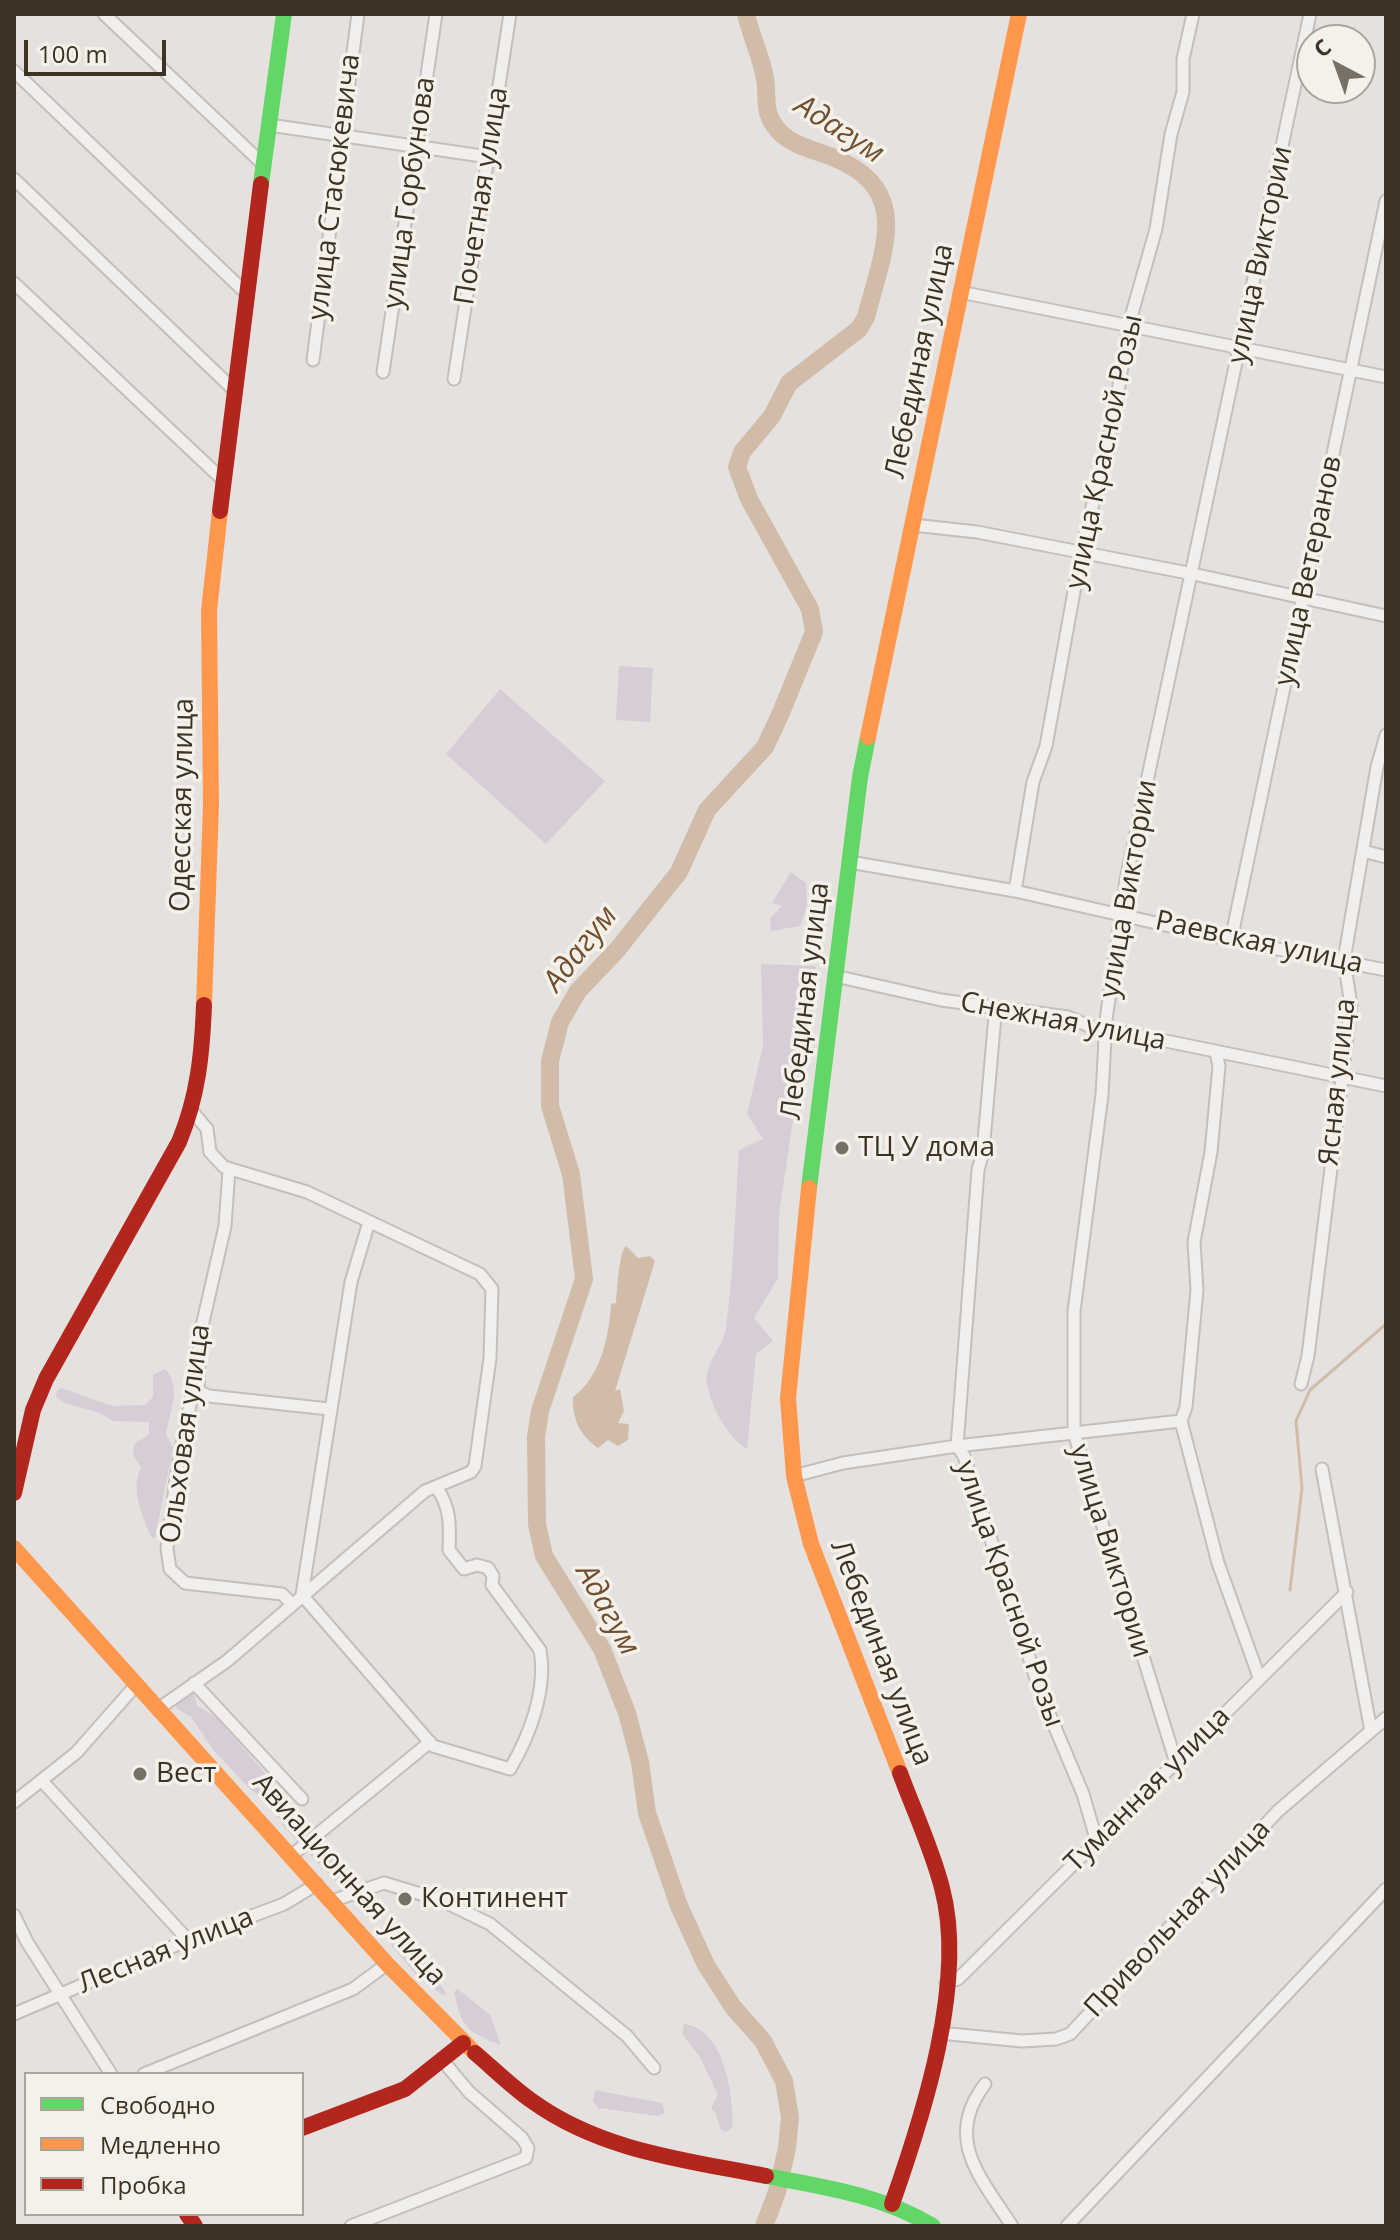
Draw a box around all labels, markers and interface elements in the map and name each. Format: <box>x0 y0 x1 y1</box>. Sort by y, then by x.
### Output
scale bar <box>28 24 170 74</box>
north arrow <box>1296 24 1376 104</box>
text: С <box>1306 31 1337 63</box>
text: 100 m <box>38 37 108 70</box>
street label: улица Стасюкевича <box>302 52 368 322</box>
street label: улица Горбунова <box>377 75 443 311</box>
street label: Почетная улица <box>448 85 516 307</box>
water label: Адагум <box>788 88 890 172</box>
street label: улица Виктории <box>1222 143 1300 367</box>
street label: Лебединая улица <box>879 241 961 481</box>
street label: улица Красной Розы <box>1059 312 1151 592</box>
street label: улица Ветеранов <box>1268 453 1350 689</box>
street label: Одесская улица <box>164 698 202 912</box>
street label: улица Виктории <box>1093 777 1165 1001</box>
street label: Лебединая улица <box>775 881 837 1121</box>
water label: Адагум <box>536 899 626 999</box>
street label: Раевская улица <box>1152 905 1366 981</box>
street label: Снежная улица <box>957 986 1169 1058</box>
street label: Ясная улица <box>1313 997 1363 1167</box>
place label: ТЦ У дома <box>858 1131 995 1165</box>
marker: ТЦ У дома <box>833 1139 851 1157</box>
street label: Ольховая улица <box>154 1322 218 1546</box>
street label: улица Виктории <box>1062 1440 1158 1662</box>
street label: улица Красной Розы <box>948 1456 1070 1732</box>
street label: Лебединая улица <box>823 1536 939 1770</box>
water label: Адагум <box>567 1558 647 1662</box>
street label: Туманная улица <box>1058 1700 1238 1880</box>
place label: Вест <box>156 1757 216 1791</box>
marker: Вест <box>131 1765 149 1783</box>
street label: Авиационная улица <box>245 1767 453 1993</box>
street label: Привольная улица <box>1078 1813 1278 2025</box>
place label: Континент <box>421 1882 568 1916</box>
marker: Континент <box>396 1890 414 1908</box>
street label: Лесная улица <box>74 1901 258 2001</box>
legend <box>24 2072 304 2216</box>
text: Свободно <box>100 2088 215 2121</box>
text: Медленно <box>100 2128 221 2161</box>
text: Пробка <box>100 2168 187 2201</box>

